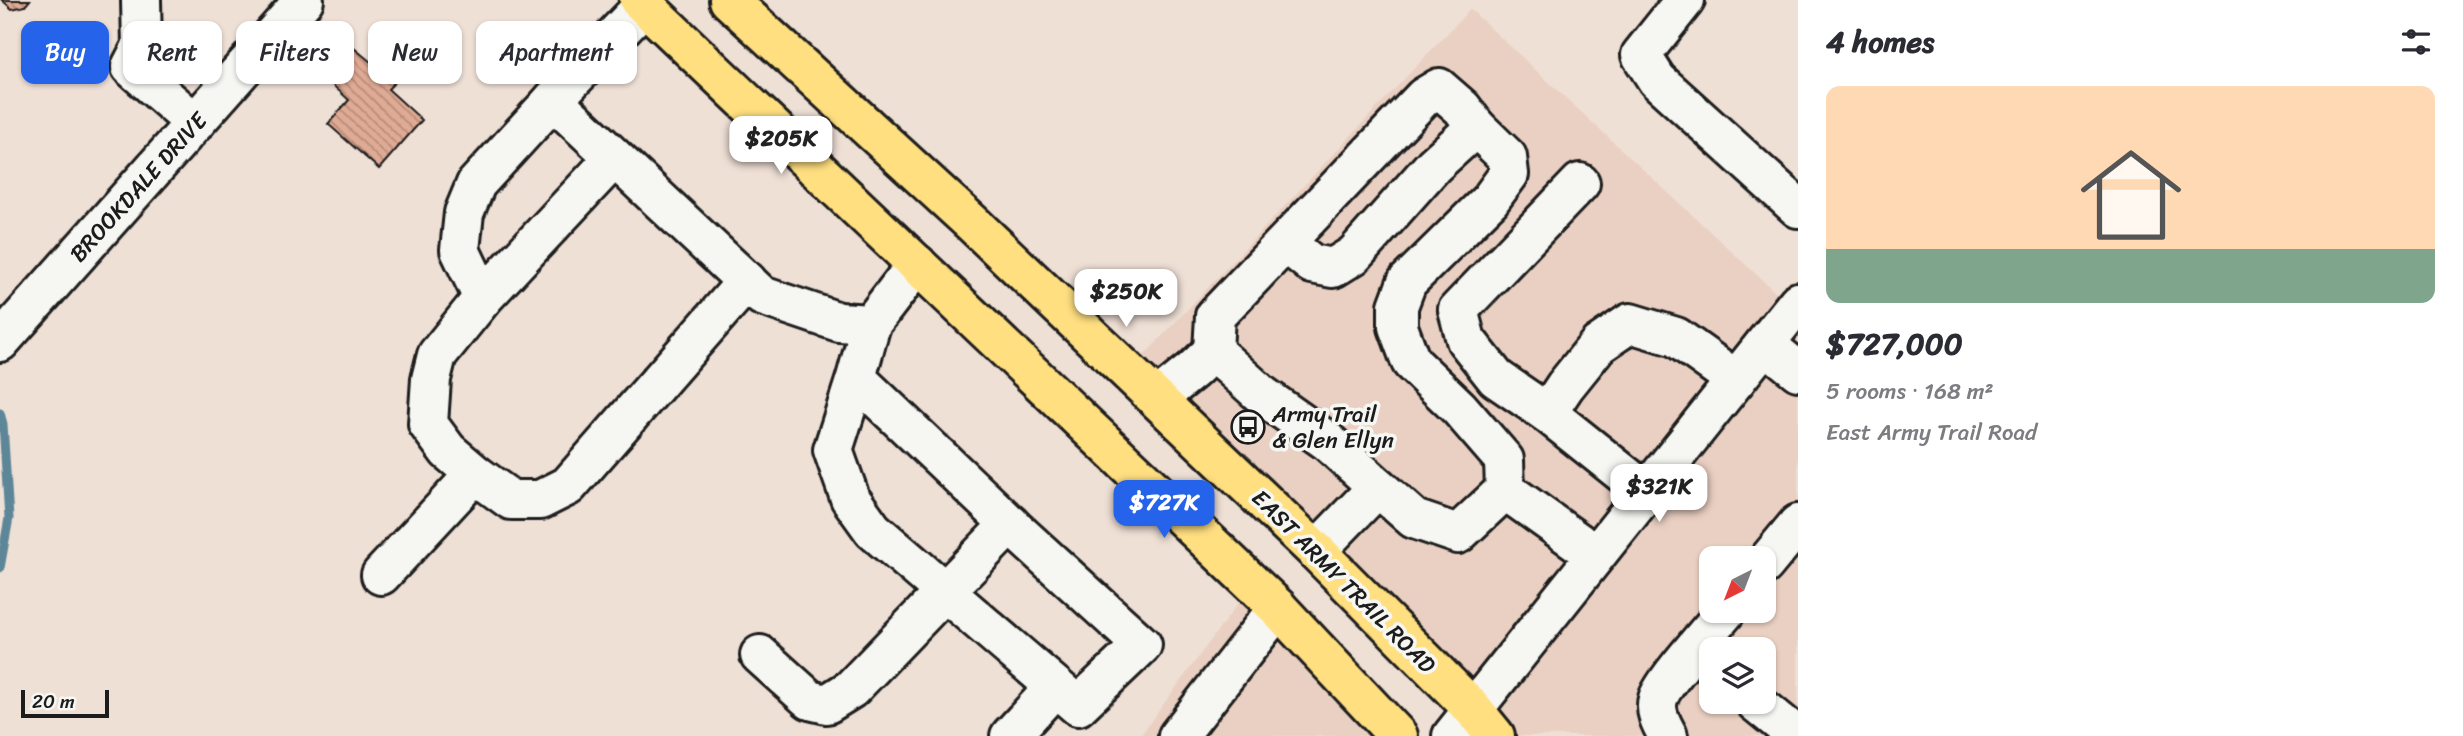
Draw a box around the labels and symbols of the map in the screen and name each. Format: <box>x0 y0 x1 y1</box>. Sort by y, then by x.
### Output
street label: BROOKDALE DRIVE <box>59 102 218 272</box>
pin: $205K <box>732 116 830 176</box>
pin: $250K <box>1077 270 1175 329</box>
place label: Army Trail & Glen Ellyn <box>1271 394 1394 461</box>
bus stop icon: Army Trail & Glen Ellyn <box>1229 408 1267 446</box>
pin: $321K <box>1610 464 1708 524</box>
street label: EAST ARMY TRAIL ROAD <box>1241 479 1446 684</box>
pin: $727K <box>1115 480 1213 540</box>
north arrow <box>1699 546 1776 623</box>
scale bar <box>21 687 108 719</box>

